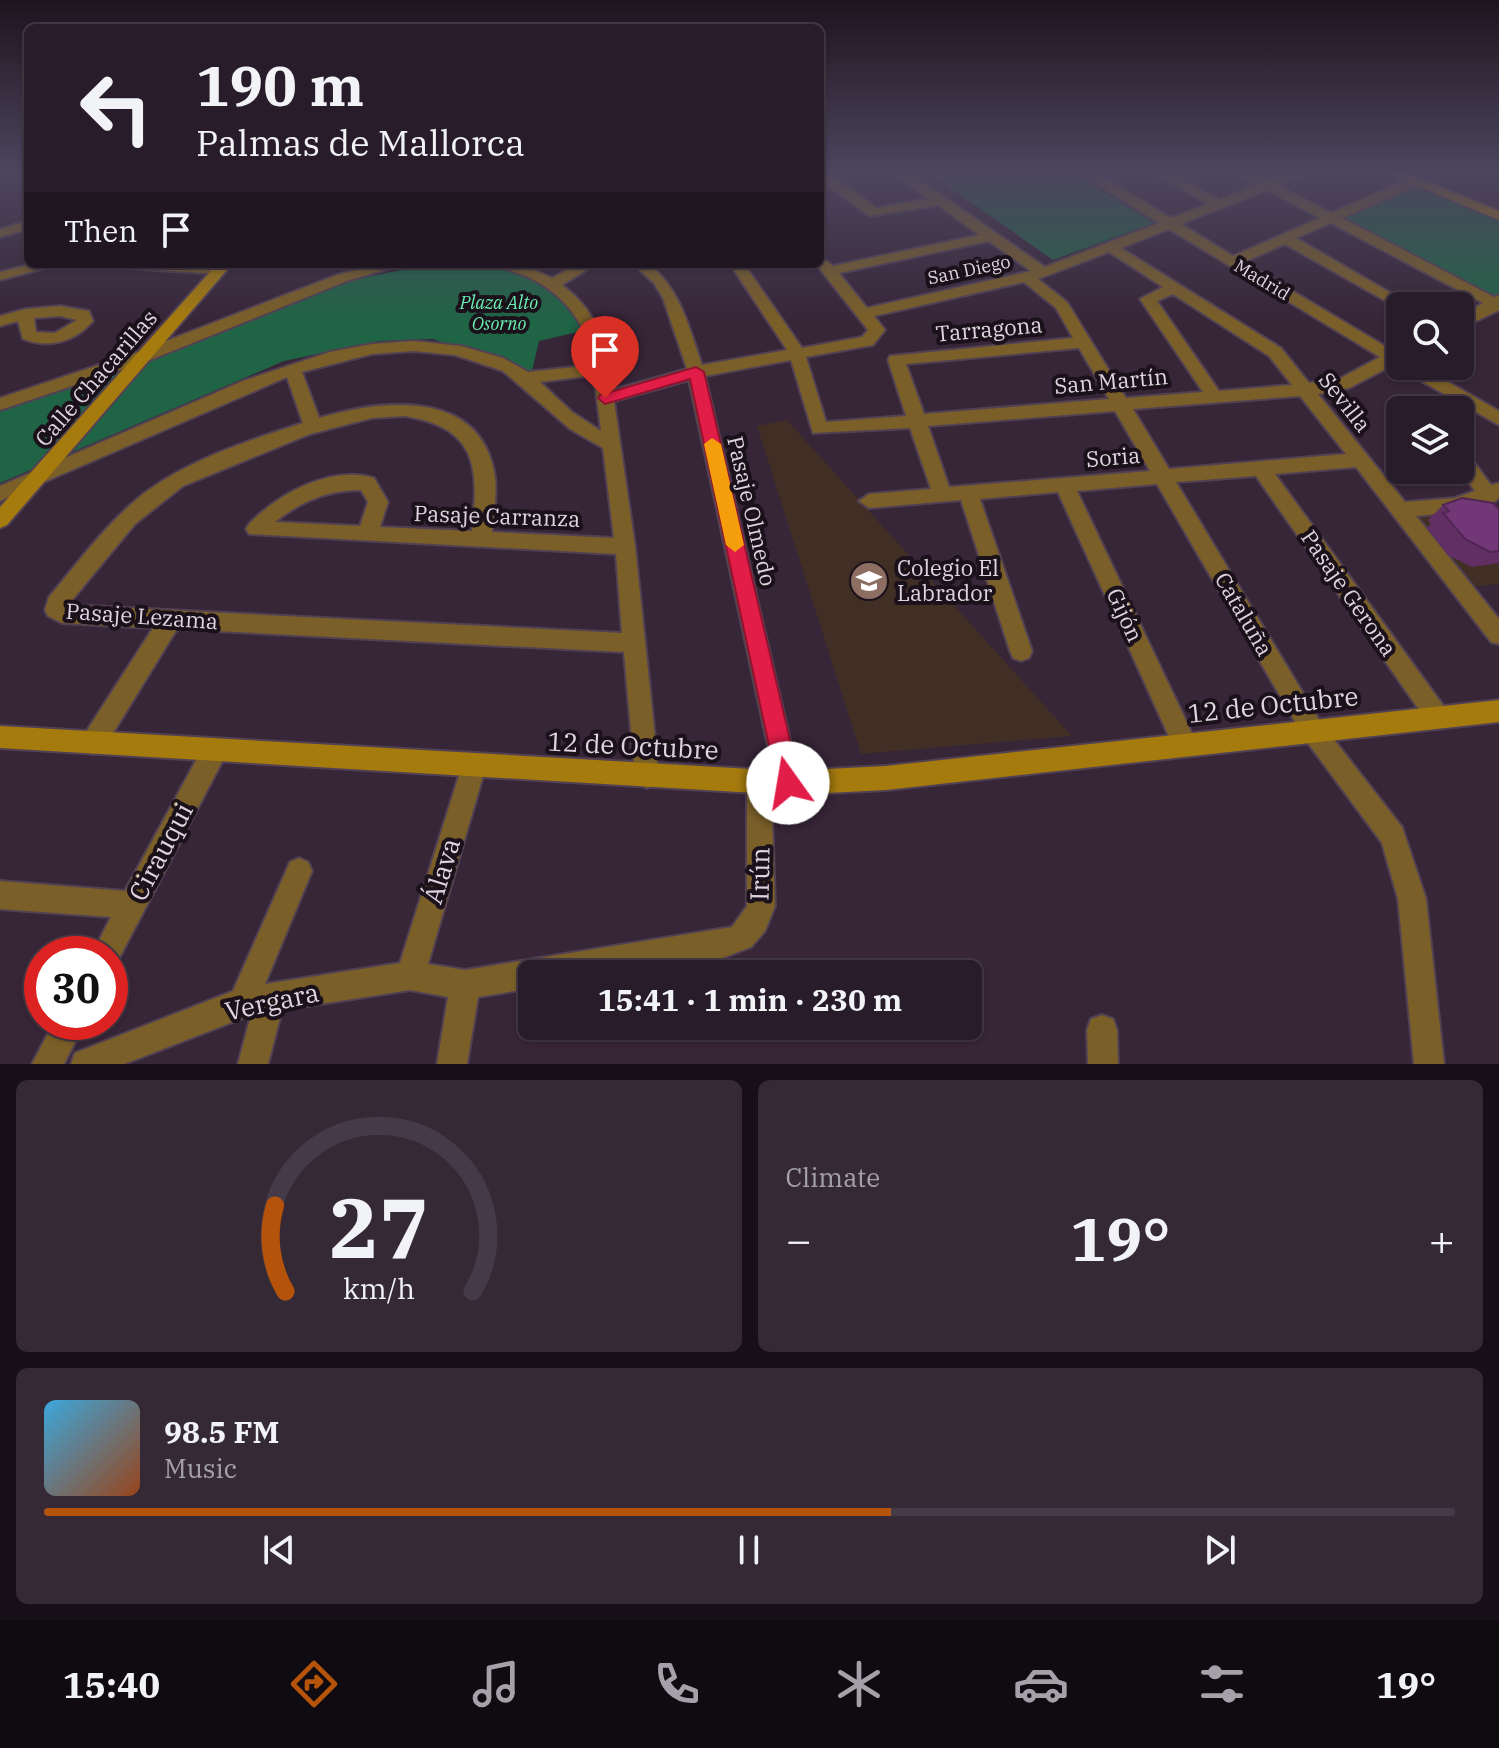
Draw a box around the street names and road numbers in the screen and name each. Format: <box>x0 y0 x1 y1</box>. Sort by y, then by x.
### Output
street label: San Diego <box>925 250 1012 289</box>
street label: Madrid <box>1230 254 1294 305</box>
street label: Calle Chacarillas <box>28 303 163 452</box>
street label: Tarragona <box>934 309 1044 348</box>
street label: San Martín <box>1053 361 1169 400</box>
street label: Sevilla <box>1313 366 1378 438</box>
street label: Pasaje Olmedo <box>721 433 784 589</box>
street label: Soria <box>1085 440 1141 473</box>
street label: Pasaje Carranza <box>413 498 581 533</box>
street label: Pasaje Gerona <box>1295 524 1404 661</box>
street label: Cataluña <box>1209 567 1280 661</box>
street label: Gijón <box>1100 583 1150 646</box>
street label: Pasaje Lezama <box>65 596 219 635</box>
street label: 12 de Octubre <box>1186 678 1360 730</box>
street label: 12 de Octubre <box>547 724 719 766</box>
street label: Cirauqui <box>120 796 200 907</box>
street label: Álava <box>415 834 467 908</box>
street label: Irún <box>742 847 776 901</box>
street label: Vergara <box>222 974 322 1028</box>

